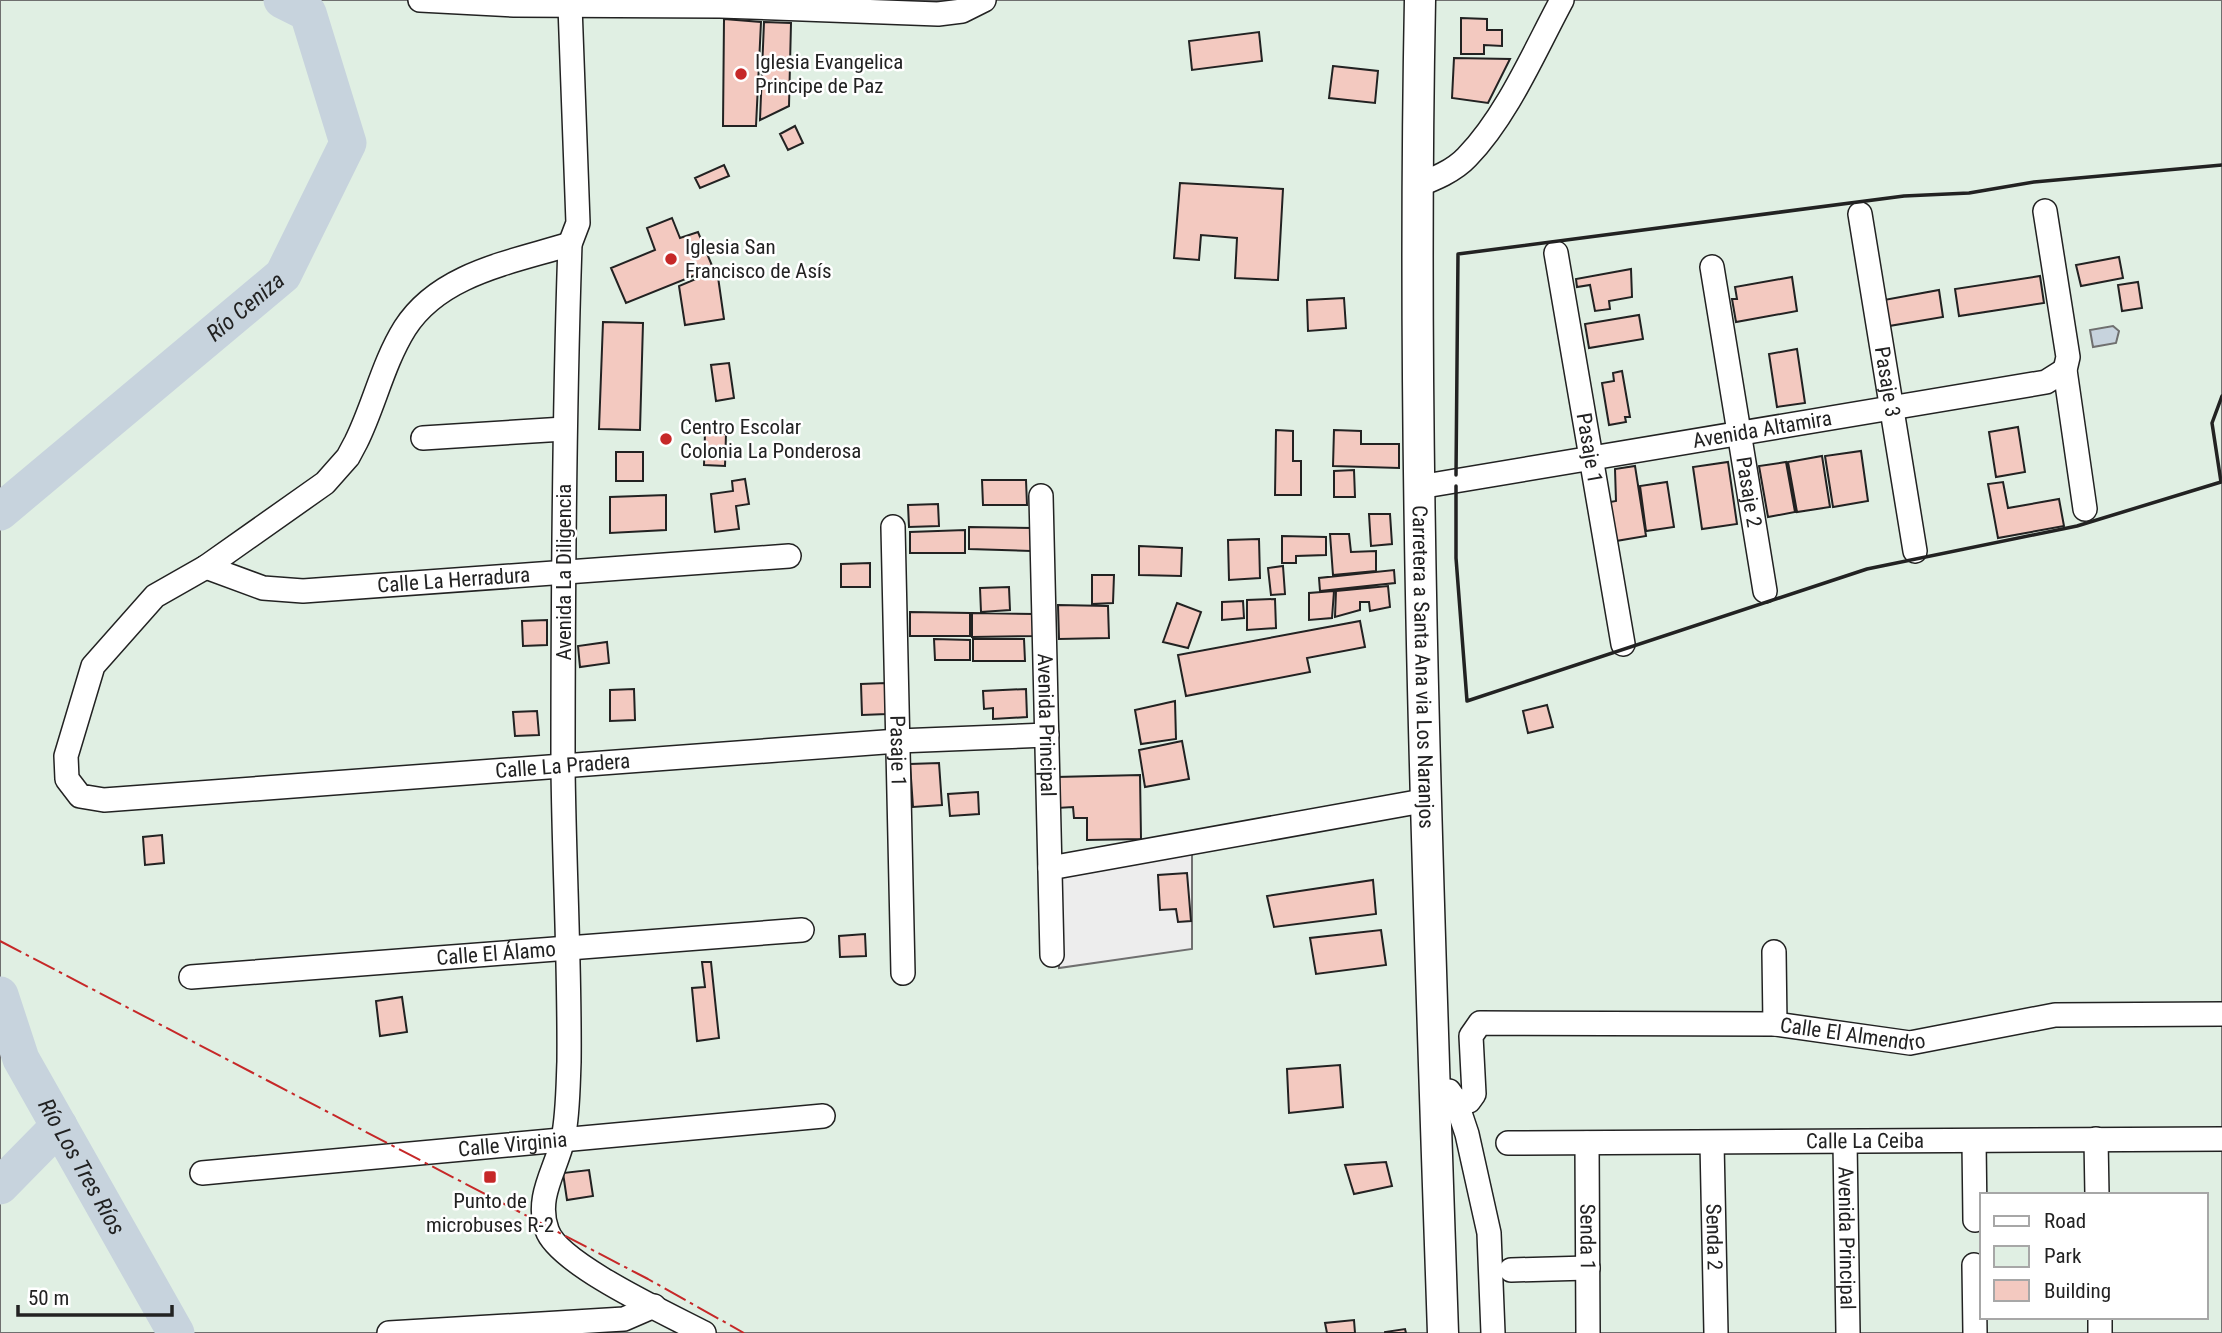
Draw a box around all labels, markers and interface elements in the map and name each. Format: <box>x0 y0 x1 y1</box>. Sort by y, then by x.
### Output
place label: Iglesia Evangelica Principe de Paz <box>755 50 903 98</box>
marker: Iglesia Evangelica Principe de Paz <box>733 66 749 82</box>
place label: Iglesia San Francisco de Asís <box>685 235 832 283</box>
marker: Iglesia San Francisco de Asís <box>663 251 679 267</box>
water label: Río Ceniza <box>201 266 290 347</box>
street label: Pasaje 3 <box>1870 345 1905 419</box>
street label: Avenida Altamira <box>1691 406 1834 453</box>
street label: Pasaje 1 <box>1572 411 1607 485</box>
place label: Centro Escolar Colonia La Ponderosa <box>680 415 861 463</box>
marker: Centro Escolar Colonia La Ponderosa <box>658 431 674 447</box>
street label: Pasaje 2 <box>1731 455 1766 529</box>
street label: Avenida La Diligencia <box>552 484 576 660</box>
street label: Carretera a Santa Ana via Los Naranjos <box>1407 505 1439 829</box>
street label: Calle La Herradura <box>377 563 531 598</box>
street label: Avenida Principal <box>1033 653 1060 797</box>
street label: Pasaje 1 <box>885 715 911 787</box>
street label: Calle La Pradera <box>494 749 631 783</box>
street label: Calle El Álamo <box>435 937 557 970</box>
street label: Calle El Almendro <box>1779 1013 1927 1055</box>
water label: Río Los Tres Ríos <box>33 1094 131 1239</box>
street label: Calle Virginia <box>457 1128 568 1161</box>
street label: Calle La Ceiba <box>1806 1129 1924 1153</box>
street label: Avenida Principal <box>1833 1166 1860 1310</box>
marker: Punto de microbuses R-2 <box>482 1169 498 1185</box>
place label: Punto de microbuses R-2 <box>426 1189 554 1237</box>
legend <box>1980 1193 2208 1319</box>
street label: Senda 2 <box>1701 1203 1727 1271</box>
street label: Senda 1 <box>1575 1204 1600 1270</box>
text: Road <box>2044 1209 2086 1233</box>
text: Park <box>2044 1244 2082 1268</box>
scale bar <box>18 1274 172 1318</box>
text: Building <box>2044 1279 2111 1303</box>
text: 50 m <box>28 1286 69 1310</box>

